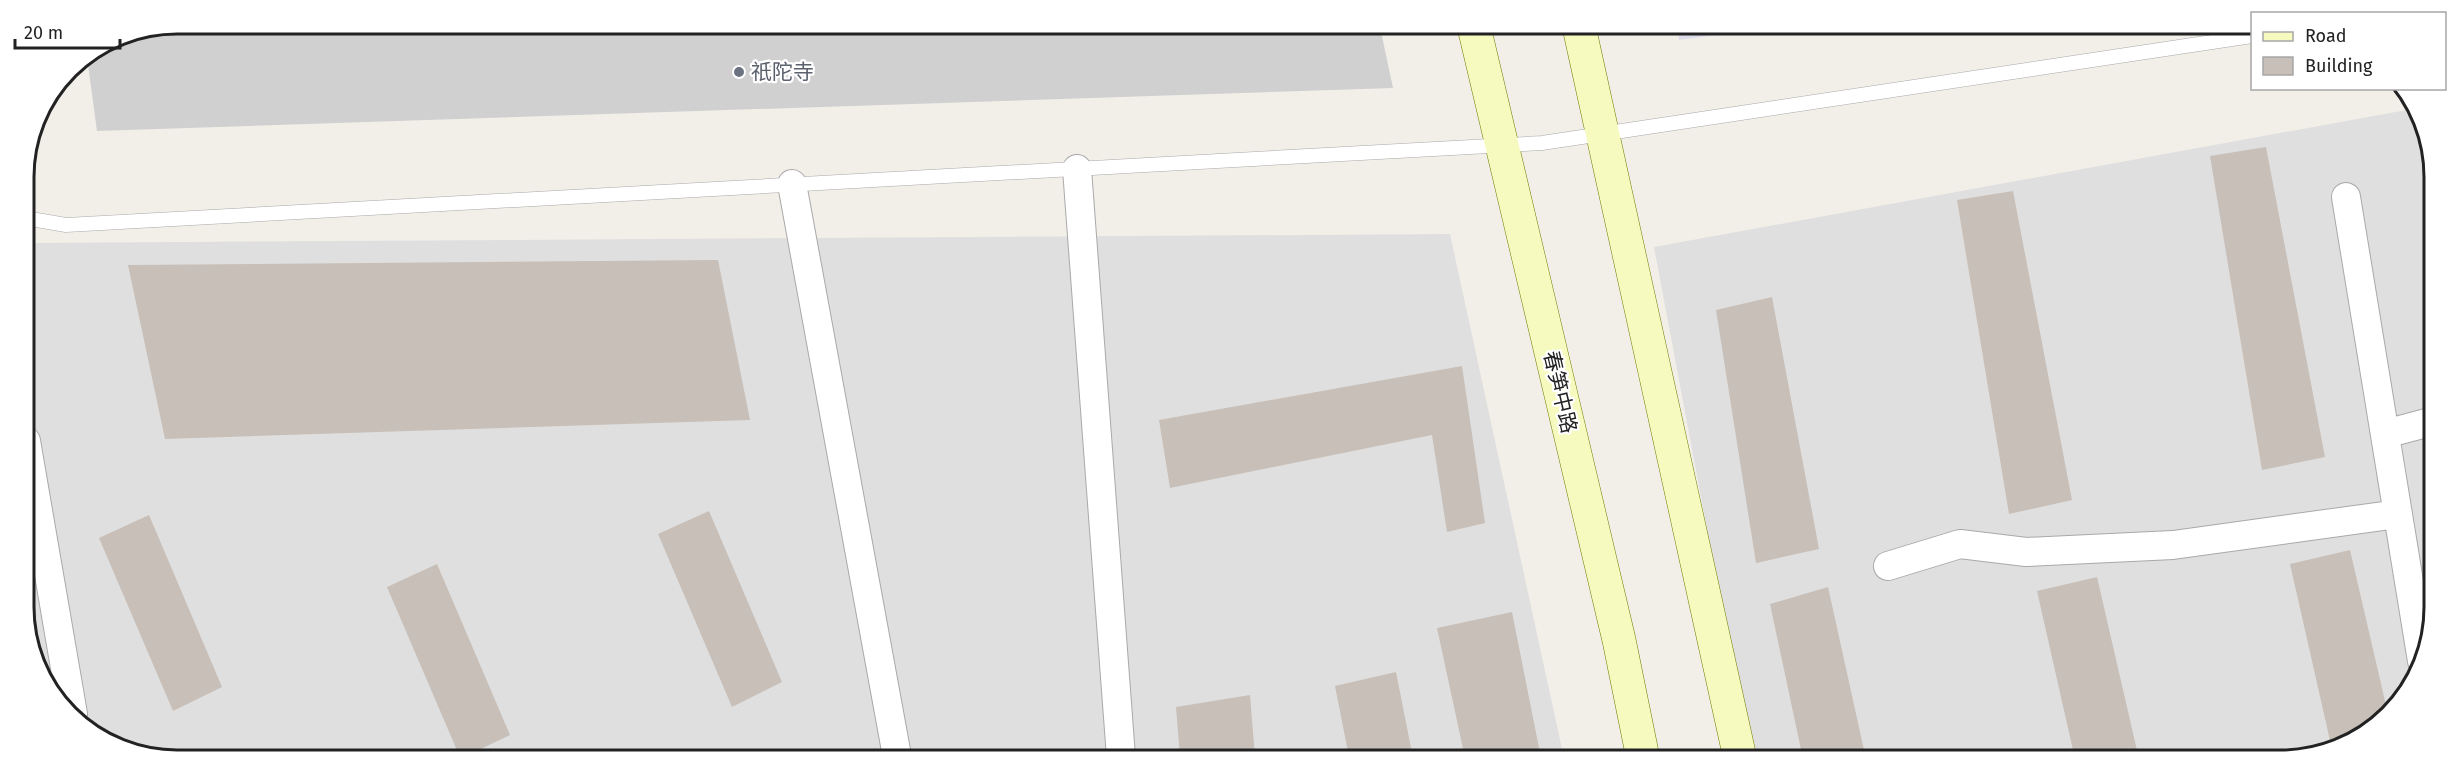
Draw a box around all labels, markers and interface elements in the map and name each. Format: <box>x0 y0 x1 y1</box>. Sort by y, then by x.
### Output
scale bar <box>15 12 120 50</box>
legend <box>2251 12 2446 90</box>
text: 20 m <box>24 22 63 44</box>
text: Road <box>2305 25 2347 47</box>
text: Building <box>2305 55 2373 77</box>
place label: 祇陀寺 <box>751 59 814 85</box>
marker: 祇陀寺 <box>732 65 746 79</box>
street label: 春笋中路 <box>1538 348 1582 436</box>

